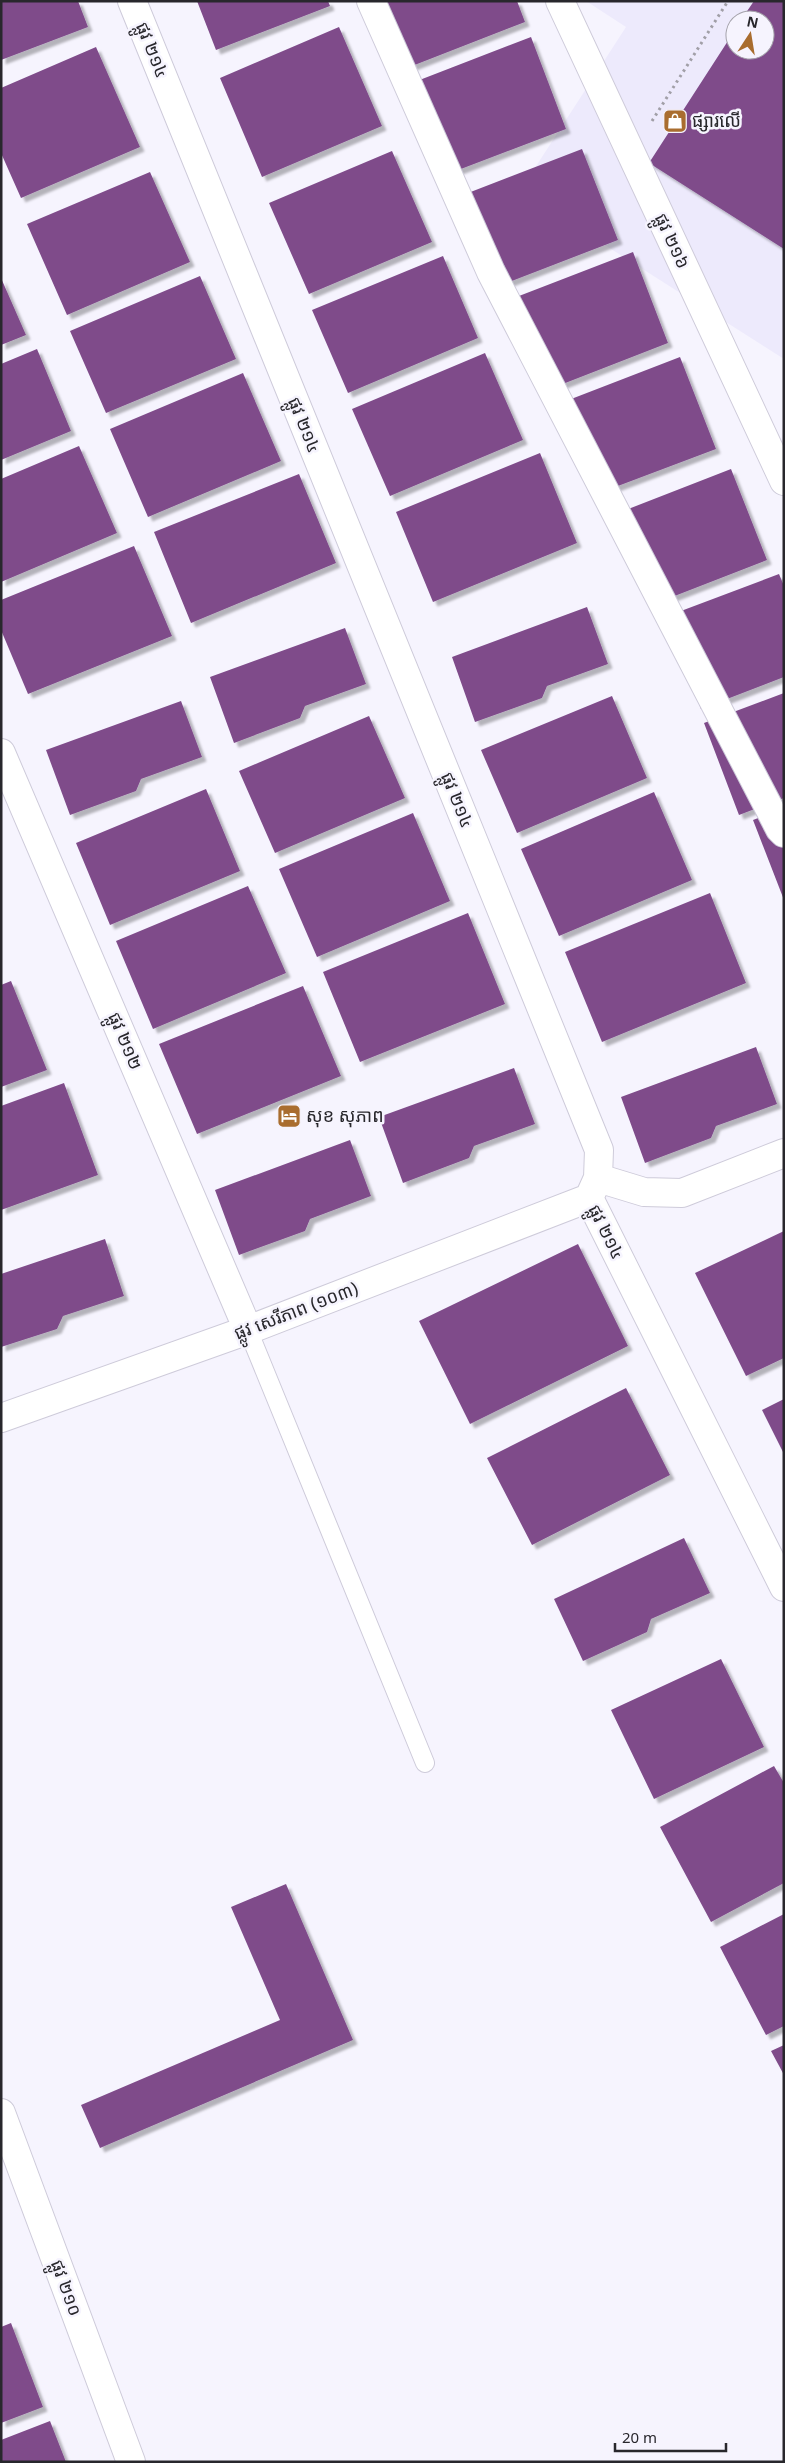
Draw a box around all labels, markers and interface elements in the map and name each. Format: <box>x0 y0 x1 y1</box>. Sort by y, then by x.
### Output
north arrow <box>725 10 775 60</box>
text: N <box>745 11 760 32</box>
street label: ផ្លូវ ២១៤ <box>126 18 175 83</box>
shop icon: ផ្សារលើ <box>662 108 688 134</box>
place label: ផ្សារលើ <box>692 108 741 132</box>
street label: ផ្លូវ ២១៦ <box>645 209 696 274</box>
street label: ផ្លូវ ២១៤ <box>278 393 327 458</box>
street label: ផ្លូវ ២១៤ <box>431 768 480 833</box>
street label: ផ្លូវ ២១២ <box>98 1008 149 1075</box>
hotel icon: សុខ សុភាព <box>276 1103 302 1129</box>
place label: សុខ សុភាព <box>306 1103 384 1128</box>
street label: ផ្លូវ ២១៤ <box>579 1200 630 1265</box>
street label: ផ្លូវ សេរីភាព (១០៣) <box>230 1275 363 1350</box>
street label: ផ្លូវ ២១០ <box>41 2256 88 2321</box>
scale bar <box>615 2420 726 2452</box>
text: 20 m <box>622 2427 657 2447</box>

